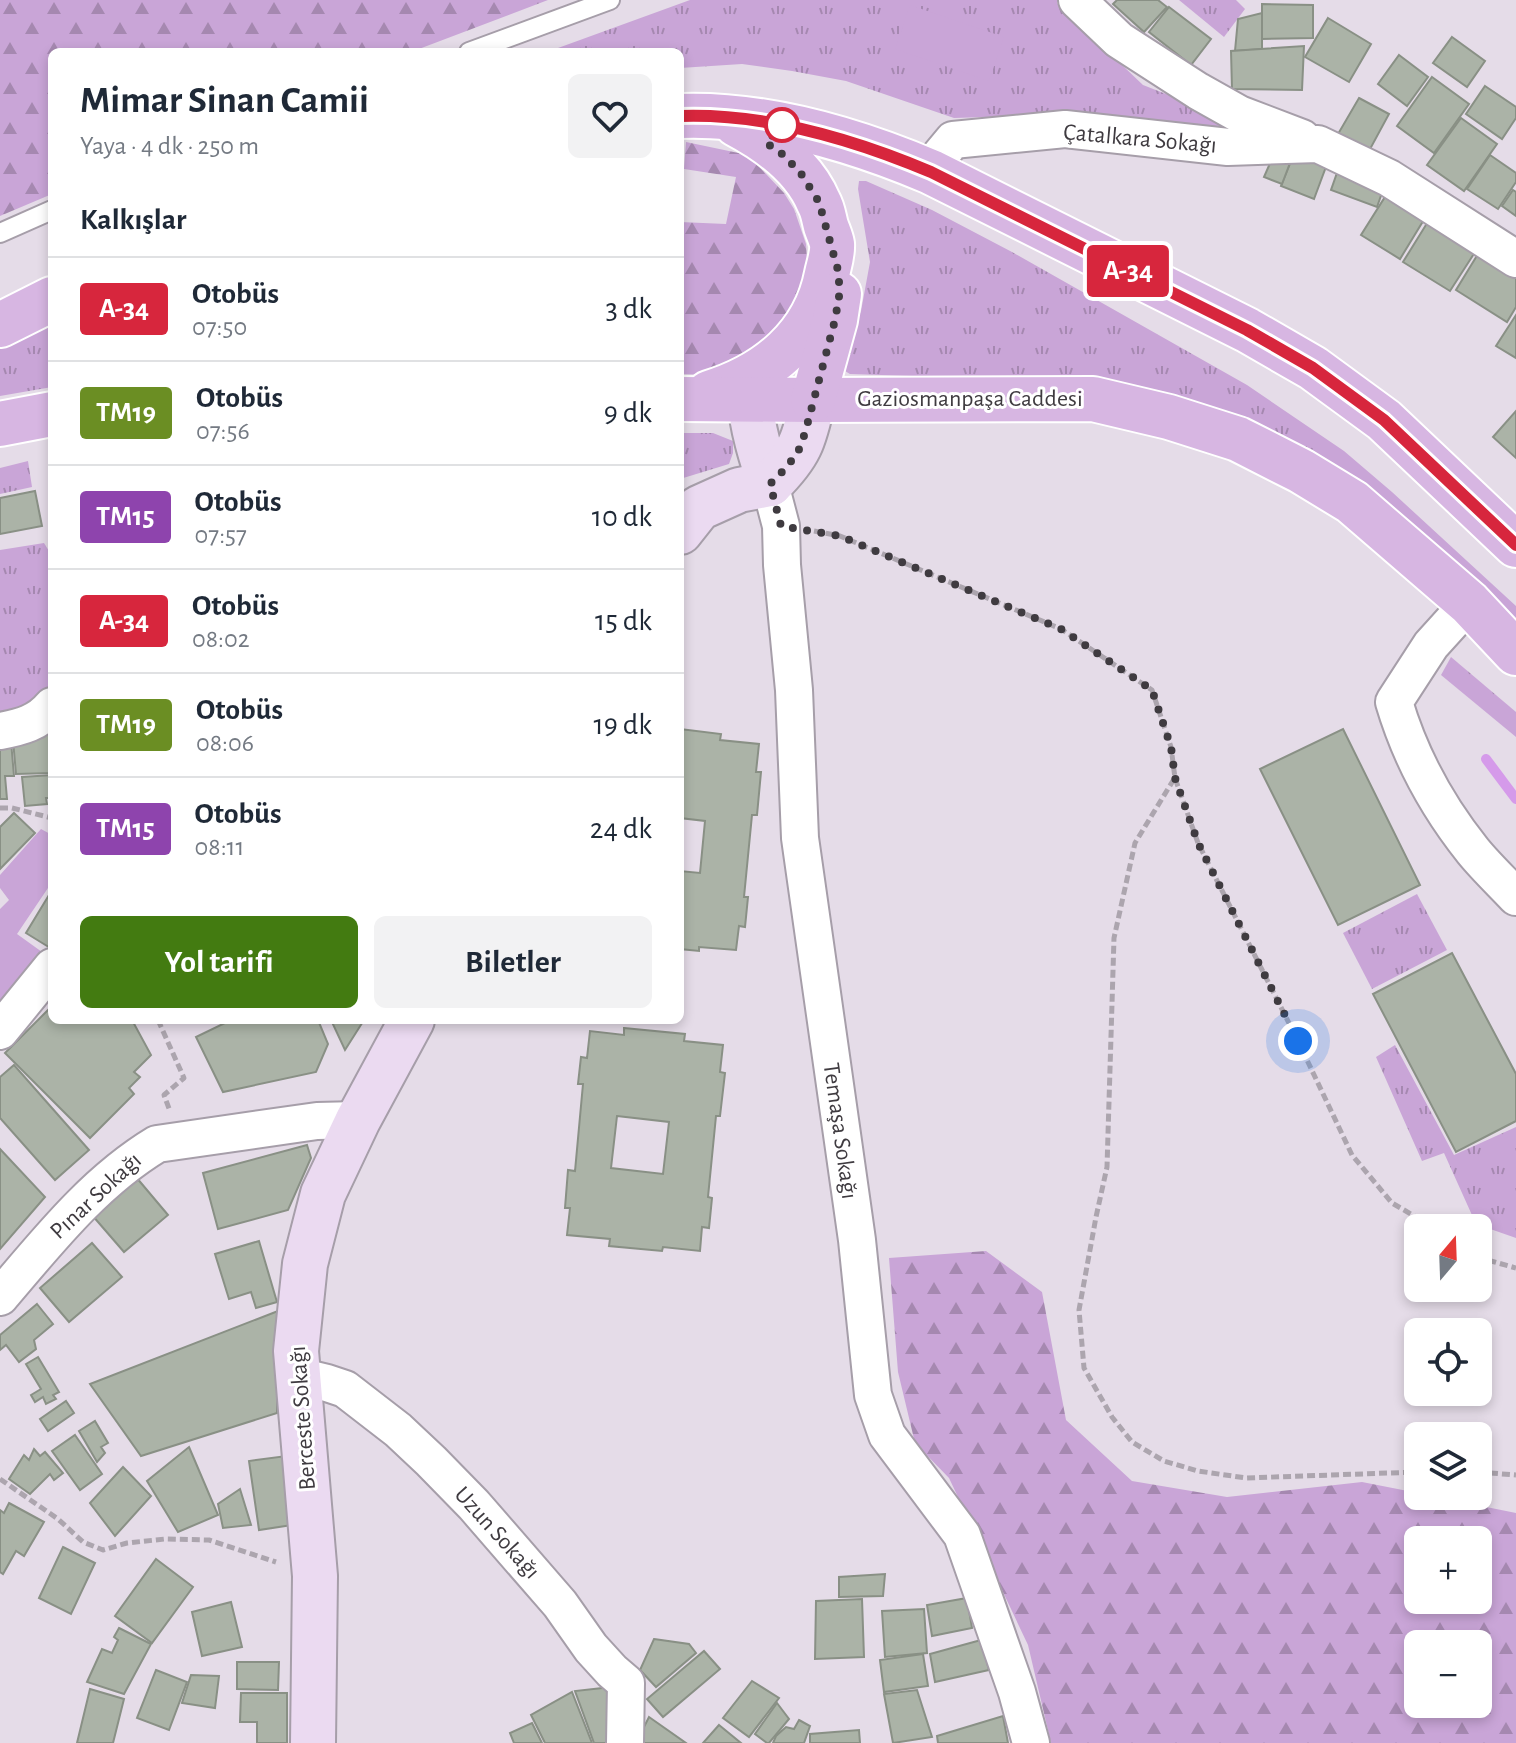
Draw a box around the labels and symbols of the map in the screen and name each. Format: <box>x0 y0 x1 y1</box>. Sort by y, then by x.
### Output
unlabelled marker <box>765 108 799 142</box>
street label: Çatalkara Sokağı <box>1062 120 1218 158</box>
line badge: A-34 <box>1072 245 1184 297</box>
street label: Gaziosmanpaşa Caddesi <box>857 387 1083 411</box>
your location <box>1278 1021 1318 1061</box>
street label: Temaşa Sokağı <box>819 1061 861 1201</box>
street label: Pınar Sokağı <box>46 1148 146 1244</box>
north arrow <box>1404 1214 1492 1302</box>
street label: Berceste Sokağı <box>286 1345 320 1491</box>
street label: Uzun Sokağı <box>450 1482 544 1584</box>

